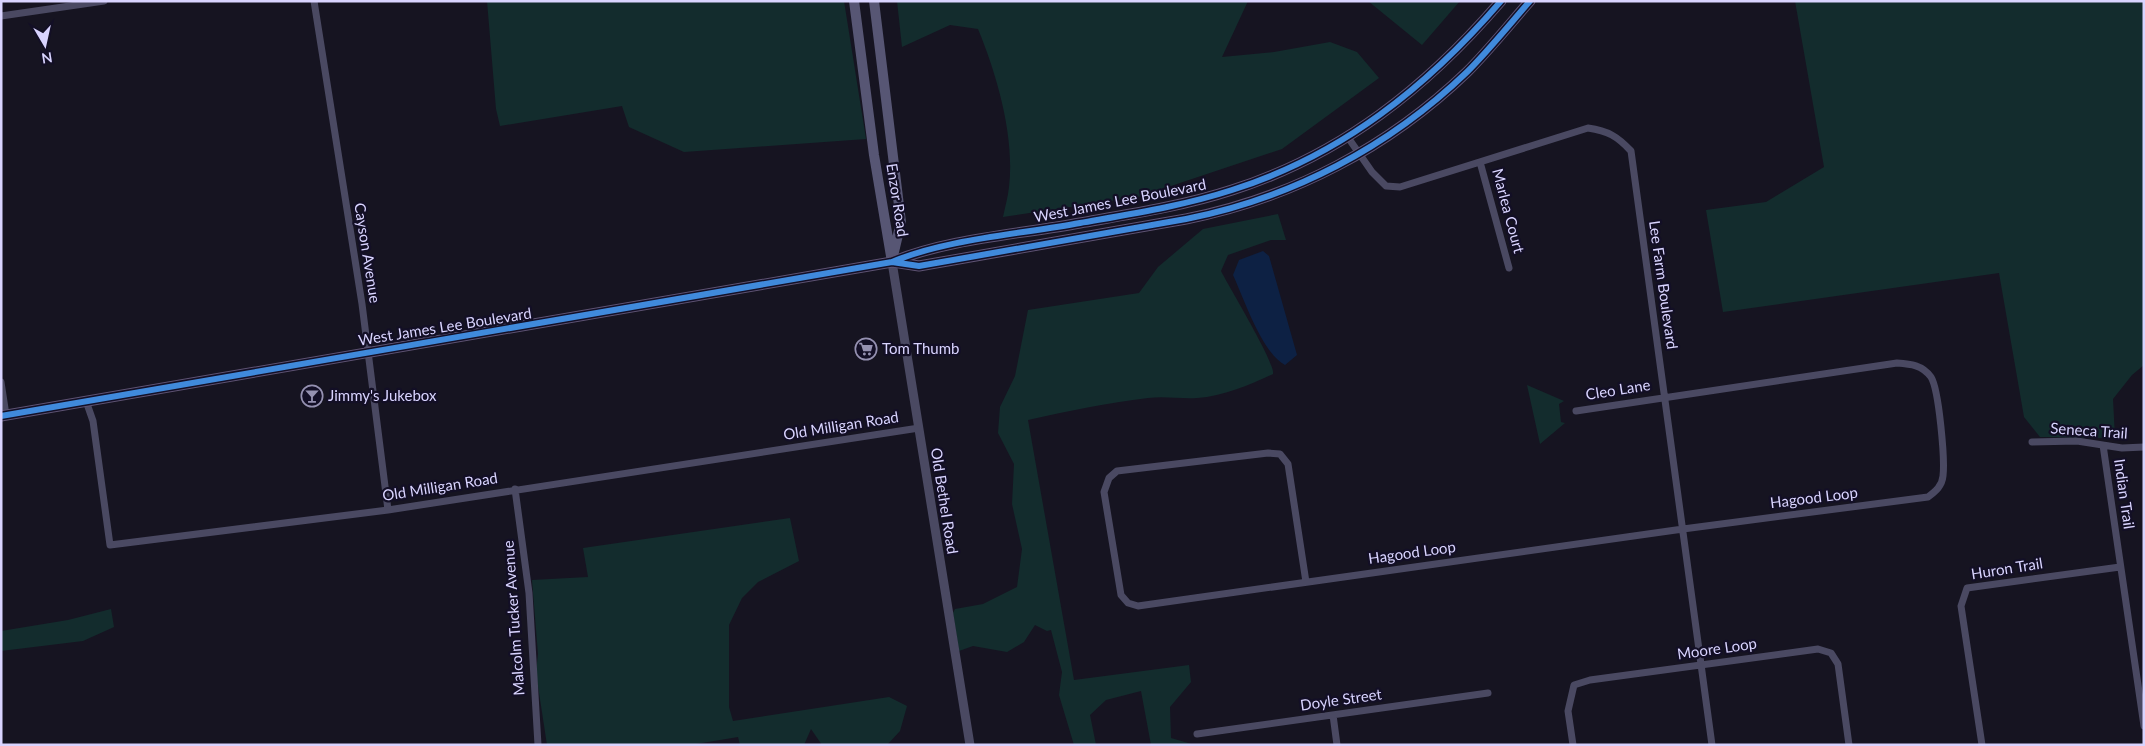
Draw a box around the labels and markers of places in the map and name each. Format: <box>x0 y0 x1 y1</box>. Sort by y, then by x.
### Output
supermarket icon: Tom Thumb <box>854 337 878 361</box>
place label: Tom Thumb <box>882 339 959 357</box>
bar icon: Jimmy's Jukebox <box>300 384 324 408</box>
place label: Jimmy's Jukebox <box>328 386 437 404</box>

